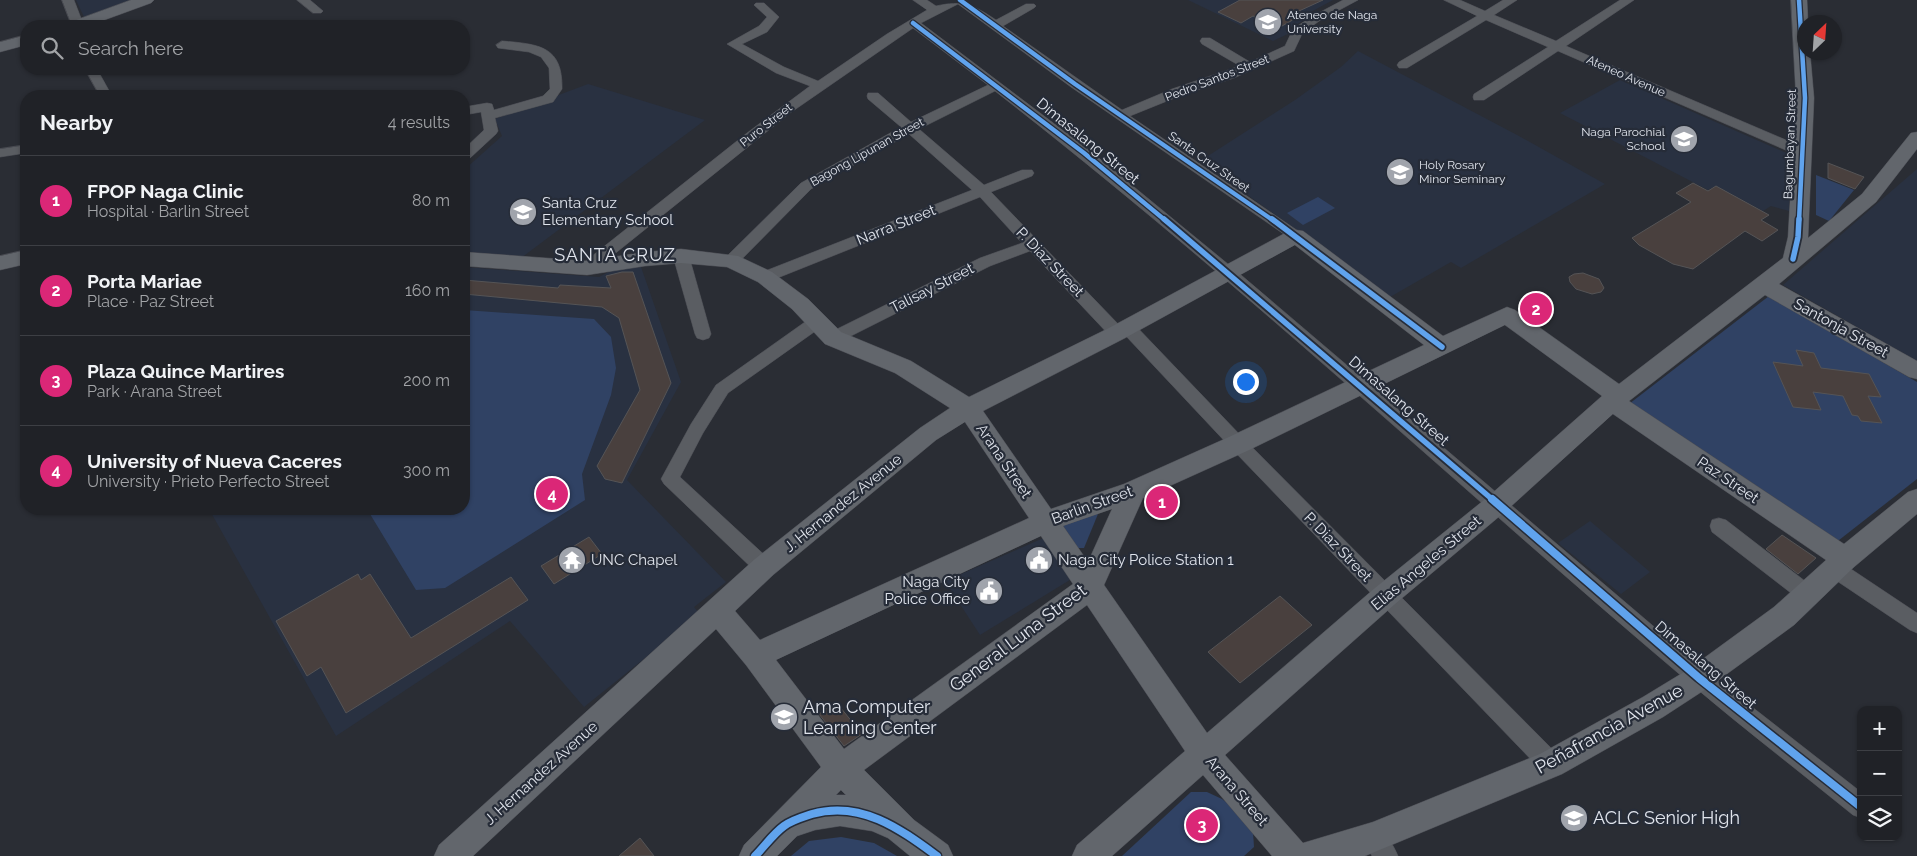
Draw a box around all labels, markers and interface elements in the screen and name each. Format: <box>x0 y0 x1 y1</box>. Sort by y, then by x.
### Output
school or university icon: Ateneo de Naga University <box>1253 7 1283 37</box>
place label: Ateneo de Naga University <box>1287 8 1377 36</box>
north arrow <box>1797 15 1842 60</box>
search box <box>20 20 470 75</box>
icon: search <box>38 34 66 62</box>
text: Search here <box>78 37 184 59</box>
street label: Pedro Santos Street <box>1163 52 1271 104</box>
street label: Ateneo Avenue <box>1584 52 1668 100</box>
street label: Bagumbayan Street <box>1781 89 1799 199</box>
street label: Dimasalang Street <box>1033 94 1143 188</box>
street label: Puro Street <box>737 100 795 150</box>
text: Nearby <box>40 110 113 135</box>
text: 4 results <box>388 113 450 132</box>
street label: Bagong Lipunan Street <box>808 115 926 189</box>
school or university icon: Naga Parochial School <box>1669 124 1699 154</box>
place label: Naga Parochial School <box>1581 125 1666 153</box>
street label: Santa Cruz Street <box>1166 129 1252 195</box>
school or university icon: Holy Rosary Minor Seminary <box>1385 157 1415 187</box>
place label: Holy Rosary Minor Seminary <box>1419 158 1506 186</box>
text: FPOP Naga Clinic <box>87 180 244 202</box>
text: 1 <box>52 191 60 210</box>
text: 80 m <box>412 191 450 210</box>
place label: Santa Cruz Elementary School <box>542 194 674 229</box>
school or university icon: Santa Cruz Elementary School <box>508 197 538 227</box>
street label: Narra Street <box>854 201 938 249</box>
text: Hospital · Barlin Street <box>87 202 249 221</box>
street label: P. Diaz Street <box>1012 224 1088 300</box>
district label: SANTA CRUZ <box>554 244 676 265</box>
street label: Talisay Street <box>887 259 977 317</box>
text: Porta Mariae <box>87 270 202 292</box>
text: 2 <box>51 281 61 300</box>
text: 160 m <box>405 281 450 300</box>
pin: 2 <box>1520 290 1552 328</box>
text: Place · Paz Street <box>87 292 214 311</box>
street label: Santonja Street <box>1791 295 1891 361</box>
street label: Dimasalang Street <box>1345 353 1453 449</box>
text: Plaza Quince Martires <box>87 360 284 382</box>
your location <box>1233 369 1259 395</box>
text: 3 <box>52 371 60 390</box>
text: 200 m <box>403 371 450 390</box>
text: Park · Arana Street <box>87 382 222 401</box>
street label: Arana Street <box>973 420 1035 502</box>
text: University of Nueva Caceres <box>87 450 342 472</box>
street label: J. Hernandez Avenue <box>781 450 905 556</box>
street label: Paz Street <box>1694 453 1762 507</box>
text: 4 <box>51 461 61 480</box>
text: 300 m <box>403 461 450 480</box>
text: University · Prieto Perfecto Street <box>87 472 329 491</box>
pin: 4 <box>536 475 568 513</box>
street label: Barlin Street <box>1049 482 1135 528</box>
pin: 1 <box>1146 483 1178 521</box>
street label: P. Diaz Street <box>1300 509 1376 585</box>
street label: Elias Angeles Street <box>1367 512 1485 614</box>
temple icon: UNC Chapel <box>557 545 587 575</box>
public building icon: Naga City Police Station 1 <box>1024 545 1054 575</box>
place label: UNC Chapel <box>591 551 678 569</box>
place label: Naga City Police Station 1 <box>1058 551 1234 569</box>
place label: Naga City Police Office <box>885 573 970 608</box>
public building icon: Naga City Police Office <box>974 576 1004 606</box>
street label: General Luna Street <box>945 579 1090 696</box>
street label: Dimasalang Street <box>1652 617 1760 713</box>
street label: Peñafrancia Avenue <box>1531 679 1686 778</box>
place label: Ama Computer Learning Center <box>803 696 937 738</box>
school or university icon: Ama Computer Learning Center <box>769 702 799 732</box>
map controls <box>1857 706 1902 841</box>
button: + <box>1857 706 1902 751</box>
street label: J. Hernandez Avenue <box>481 717 601 828</box>
button: − <box>1857 751 1902 796</box>
street label: Arana Street <box>1202 753 1272 829</box>
button: layers <box>1857 796 1902 841</box>
school or university icon: ACLC Senior High <box>1559 803 1589 833</box>
pin: 3 <box>1186 806 1218 844</box>
place label: ACLC Senior High <box>1593 807 1740 828</box>

